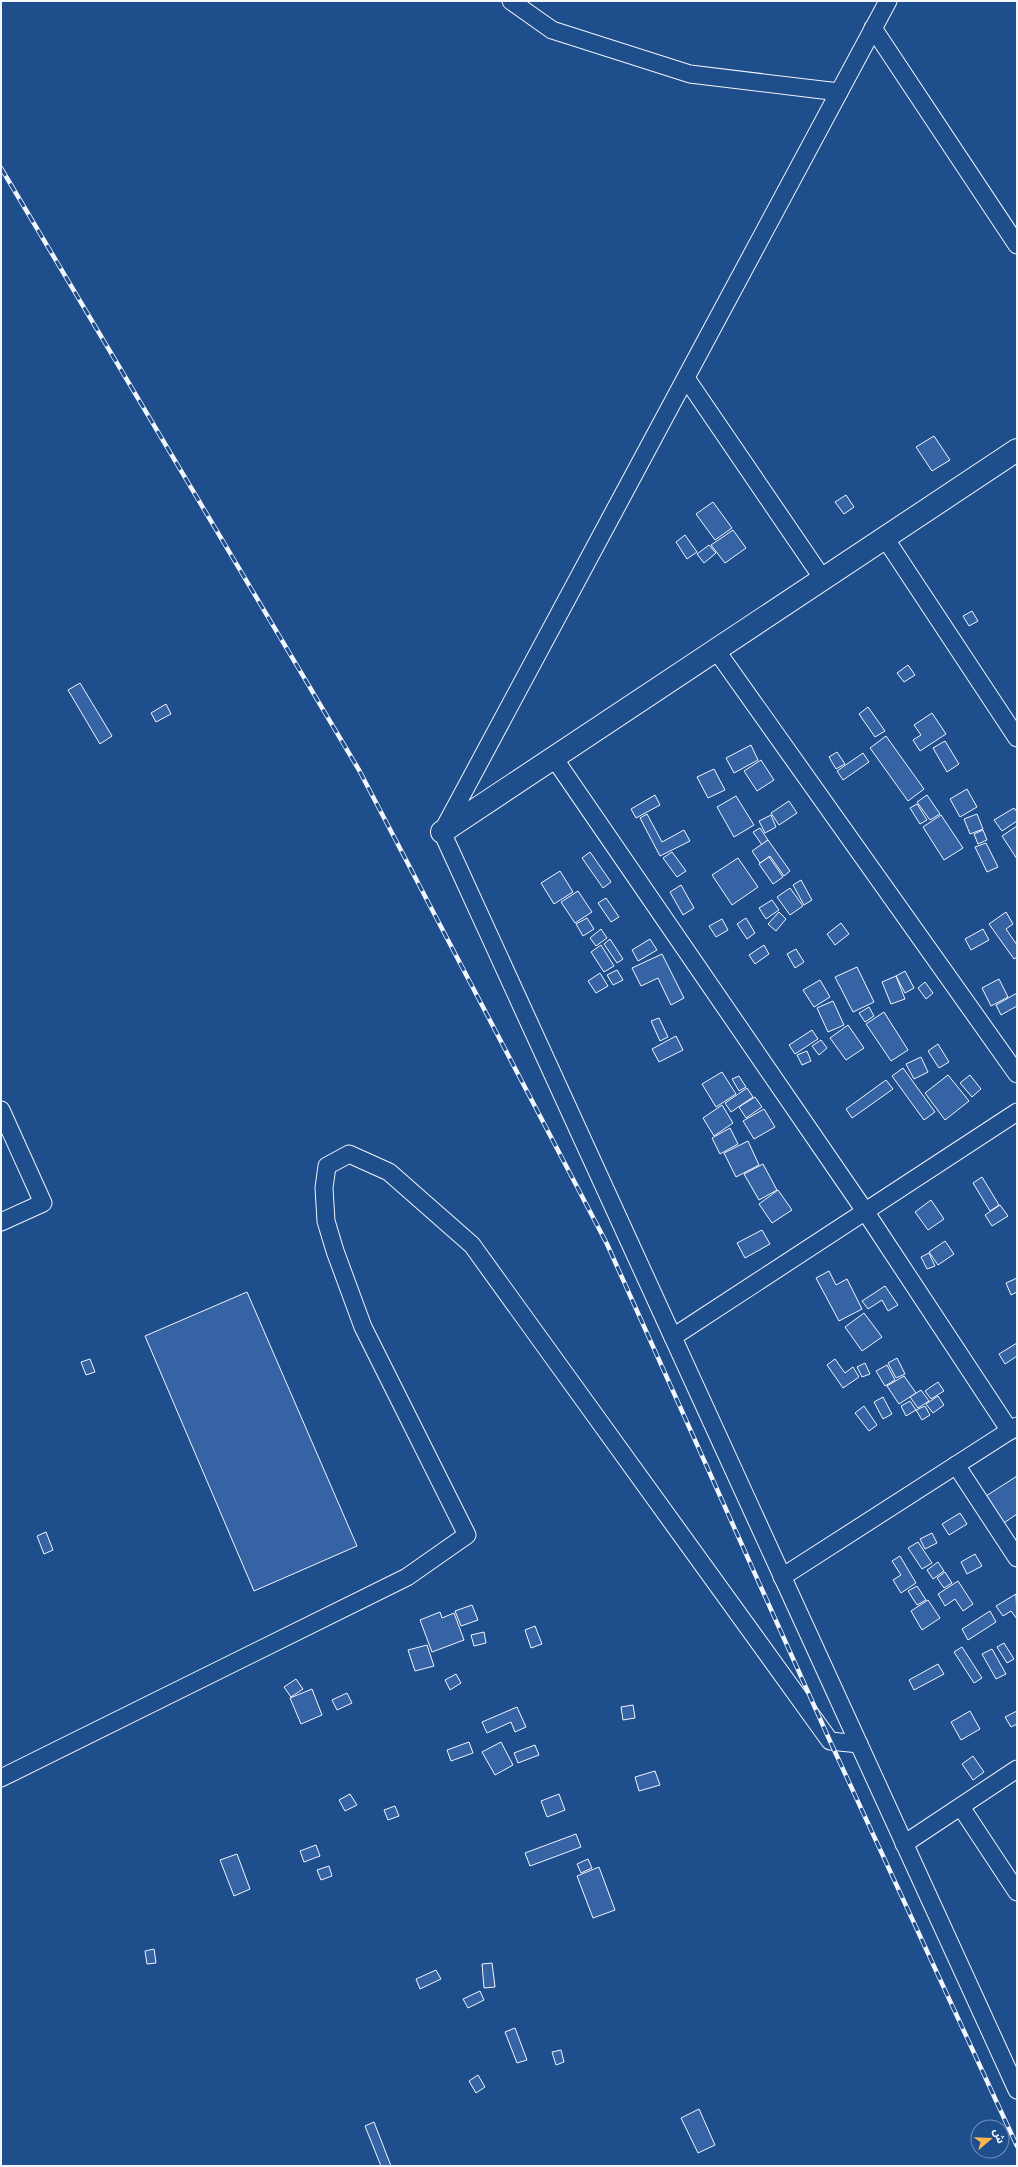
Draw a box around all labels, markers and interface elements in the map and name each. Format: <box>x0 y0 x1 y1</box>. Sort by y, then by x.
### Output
north arrow <box>970 2119 1010 2159</box>
text: ش <box>990 2126 1009 2145</box>

